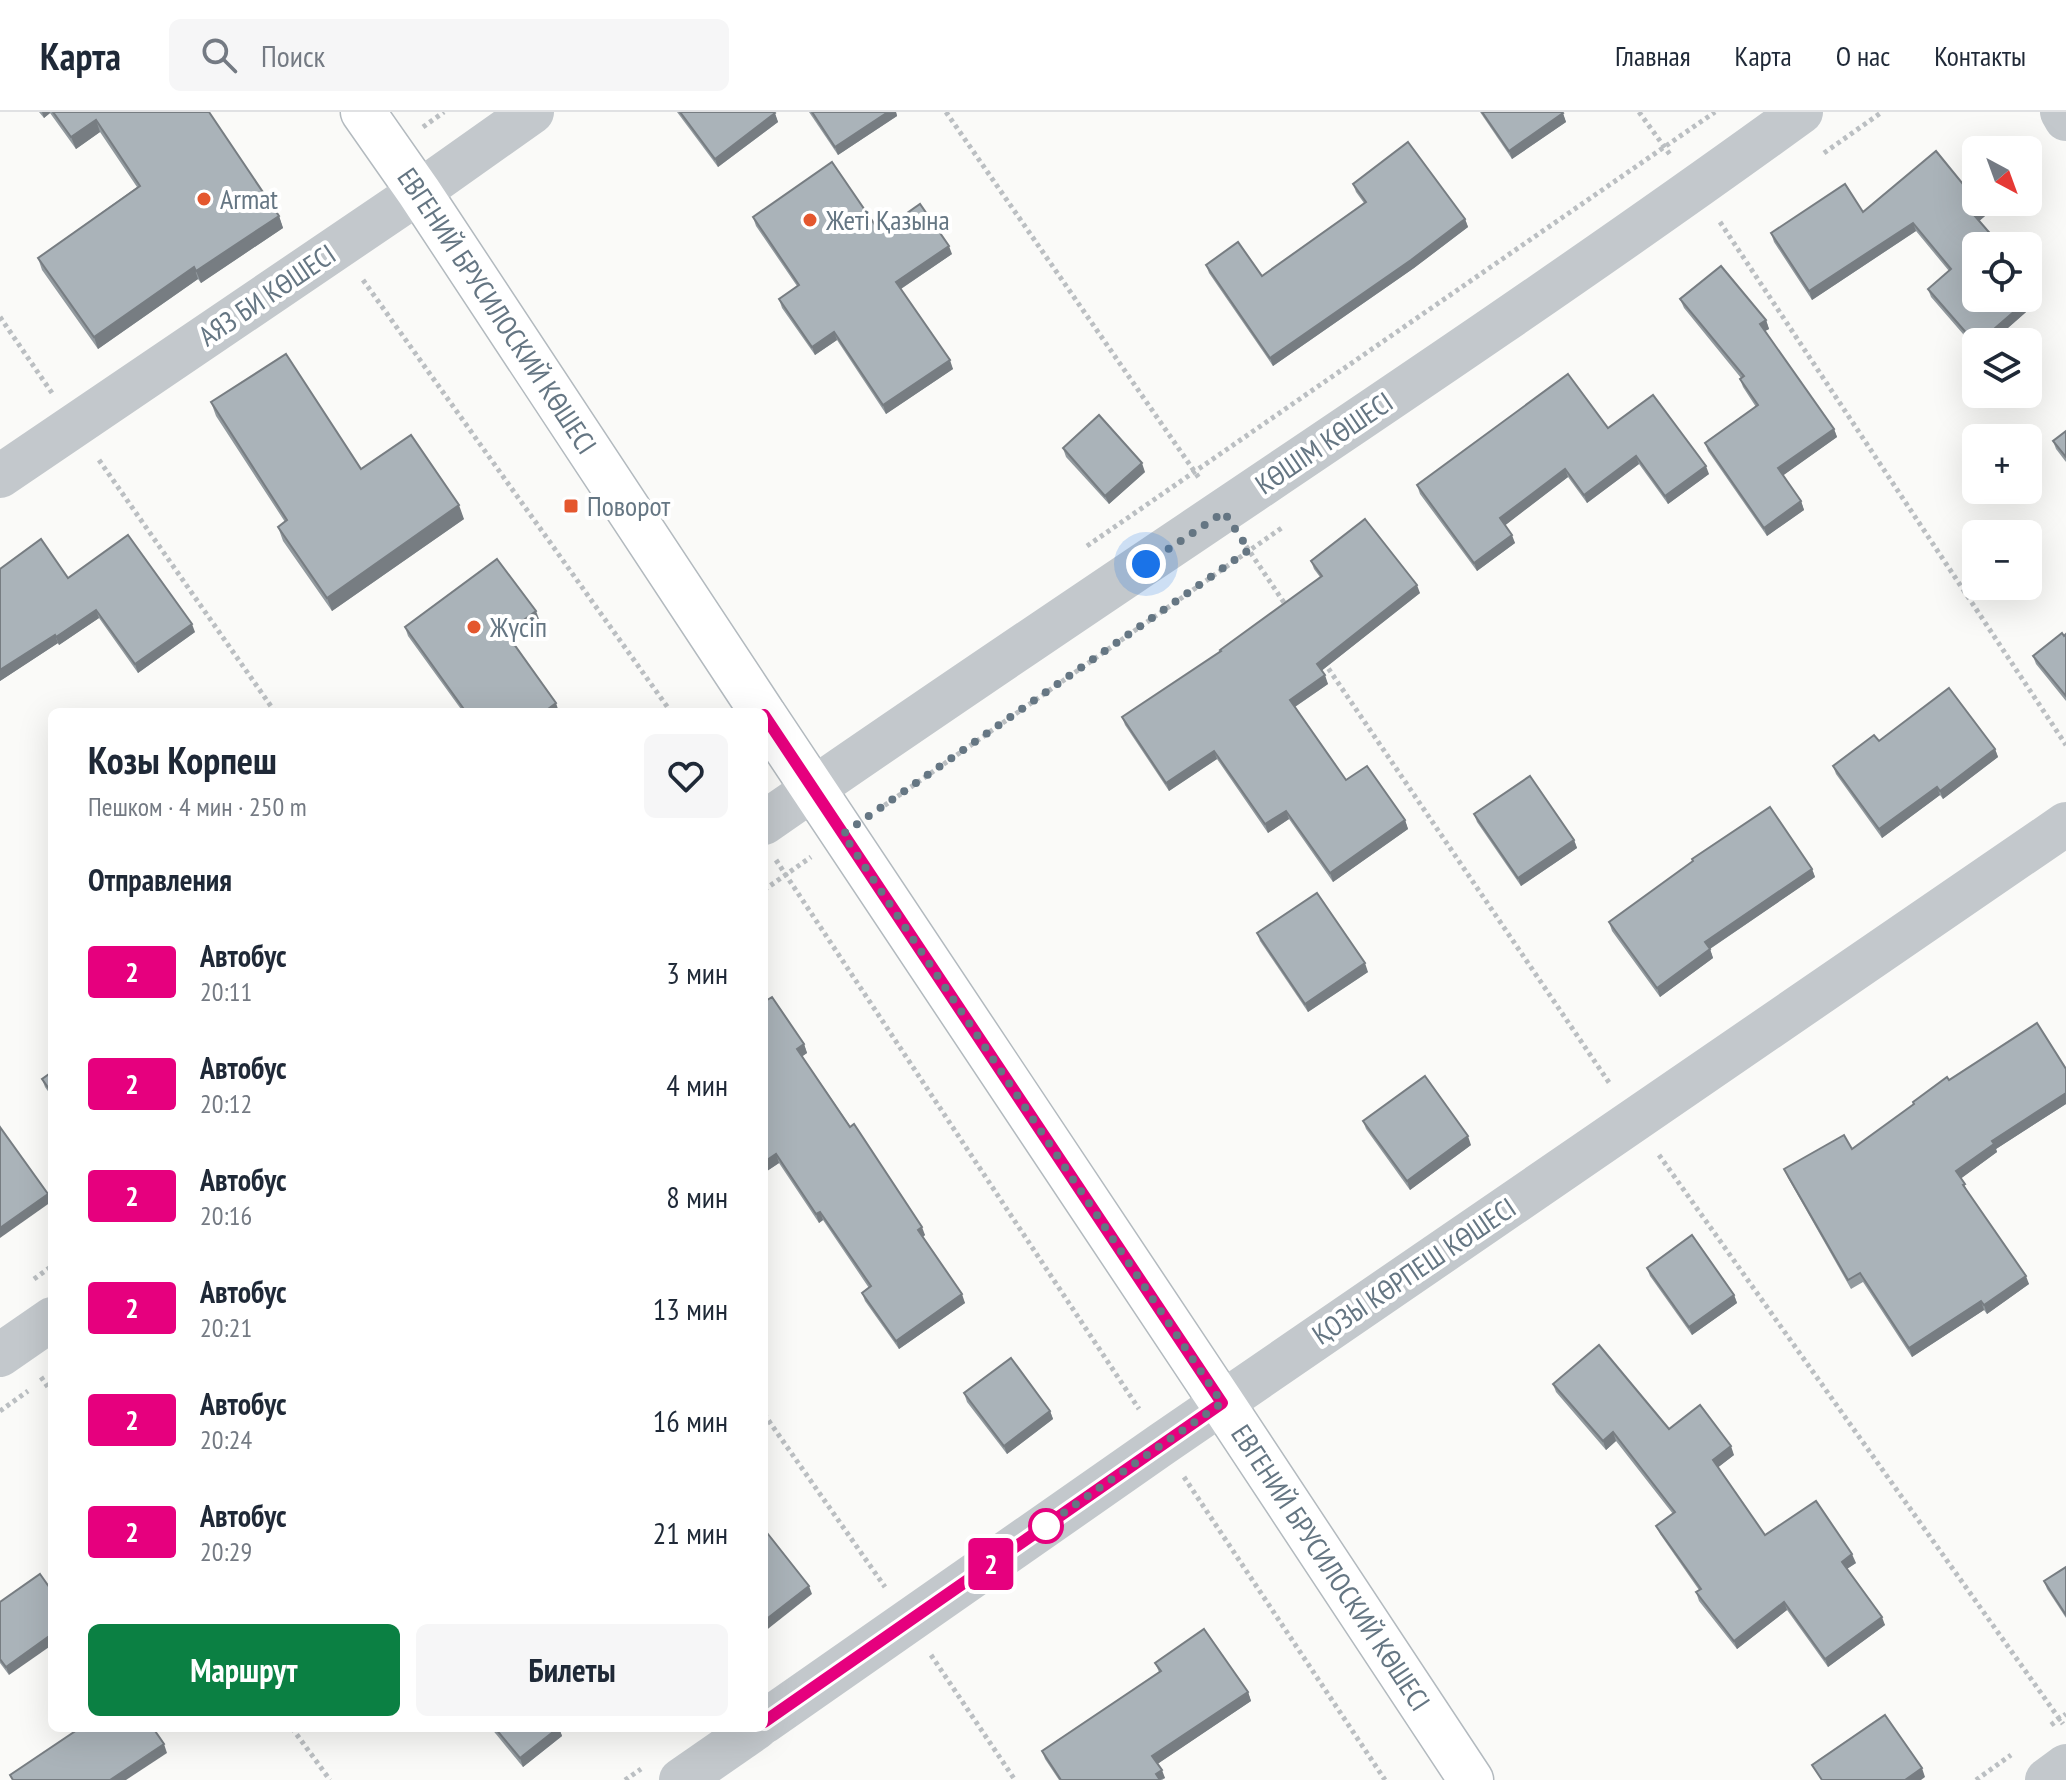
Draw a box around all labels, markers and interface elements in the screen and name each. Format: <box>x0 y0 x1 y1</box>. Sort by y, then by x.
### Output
search box <box>169 19 729 91</box>
text: Карта <box>40 31 121 80</box>
icon: search <box>197 33 241 77</box>
text: Поиск <box>261 36 325 75</box>
text: Главная <box>1615 37 1691 74</box>
text: Карта <box>1735 37 1792 74</box>
text: О нас <box>1836 37 1890 74</box>
text: Контакты <box>1934 37 2026 74</box>
north arrow <box>1962 136 2042 216</box>
map controls <box>1962 136 2042 600</box>
street label: ЕВГЕНИЙ БРУСИЛОСКИЙ КӨШЕСІ <box>390 160 606 461</box>
place label: Armat <box>220 180 278 217</box>
marker: Armat <box>195 190 213 208</box>
place label: Жеті Қазына <box>825 201 950 238</box>
marker: Жеті Қазына <box>801 211 819 229</box>
button: locate <box>1962 232 2042 312</box>
street label: АЯЗ БИ КӨШЕСІ <box>191 235 342 354</box>
button: layers <box>1962 328 2042 408</box>
street label: КӨШІМ КӨШЕСІ <box>1248 383 1400 502</box>
button: + <box>1962 424 2042 504</box>
place label: Поворот <box>587 487 670 524</box>
marker: Поворот <box>562 497 580 515</box>
button: − <box>1962 520 2042 600</box>
your location <box>1126 544 1166 584</box>
place label: Жүсіп <box>489 608 547 645</box>
marker: Жүсіп <box>465 618 483 636</box>
button: heart <box>644 734 728 818</box>
text: Козы Корпеш <box>88 735 277 784</box>
text: Пешком · 4 мин · 250 m <box>88 790 307 823</box>
text: Отправления <box>88 860 232 899</box>
text: Автобус <box>200 936 287 975</box>
text: 2 <box>125 953 139 990</box>
text: 3 мин <box>666 953 728 992</box>
text: 20:11 <box>200 975 252 1008</box>
text: Автобус <box>200 1048 287 1087</box>
text: 2 <box>125 1065 139 1102</box>
text: 4 мин <box>666 1065 728 1104</box>
text: 20:12 <box>200 1087 252 1120</box>
text: Автобус <box>200 1160 287 1199</box>
text: 2 <box>125 1177 139 1214</box>
text: 8 мин <box>666 1177 728 1216</box>
street label: ҚОЗЫ КӨРПЕШ КӨШЕСІ <box>1305 1189 1523 1352</box>
text: 20:16 <box>200 1199 252 1232</box>
text: Автобус <box>200 1272 287 1311</box>
text: 2 <box>125 1289 139 1326</box>
text: 13 мин <box>653 1289 728 1328</box>
text: 20:21 <box>200 1311 252 1344</box>
text: Автобус <box>200 1384 287 1423</box>
text: 2 <box>125 1401 139 1438</box>
text: 16 мин <box>653 1401 728 1440</box>
street label: ЕВГЕНИЙ БРУСИЛОСКИЙ КӨШЕСІ <box>1223 1417 1439 1718</box>
text: 20:24 <box>200 1423 252 1456</box>
text: Автобус <box>200 1496 287 1535</box>
unlabelled marker <box>1029 1509 1063 1543</box>
text: 2 <box>125 1513 139 1550</box>
text: 21 мин <box>653 1513 728 1552</box>
text: 20:29 <box>200 1535 252 1568</box>
line badge: 2 <box>965 1538 1017 1590</box>
text: 2 <box>984 1545 998 1582</box>
button: Маршрут <box>88 1624 400 1716</box>
button: Билеты <box>416 1624 728 1716</box>

